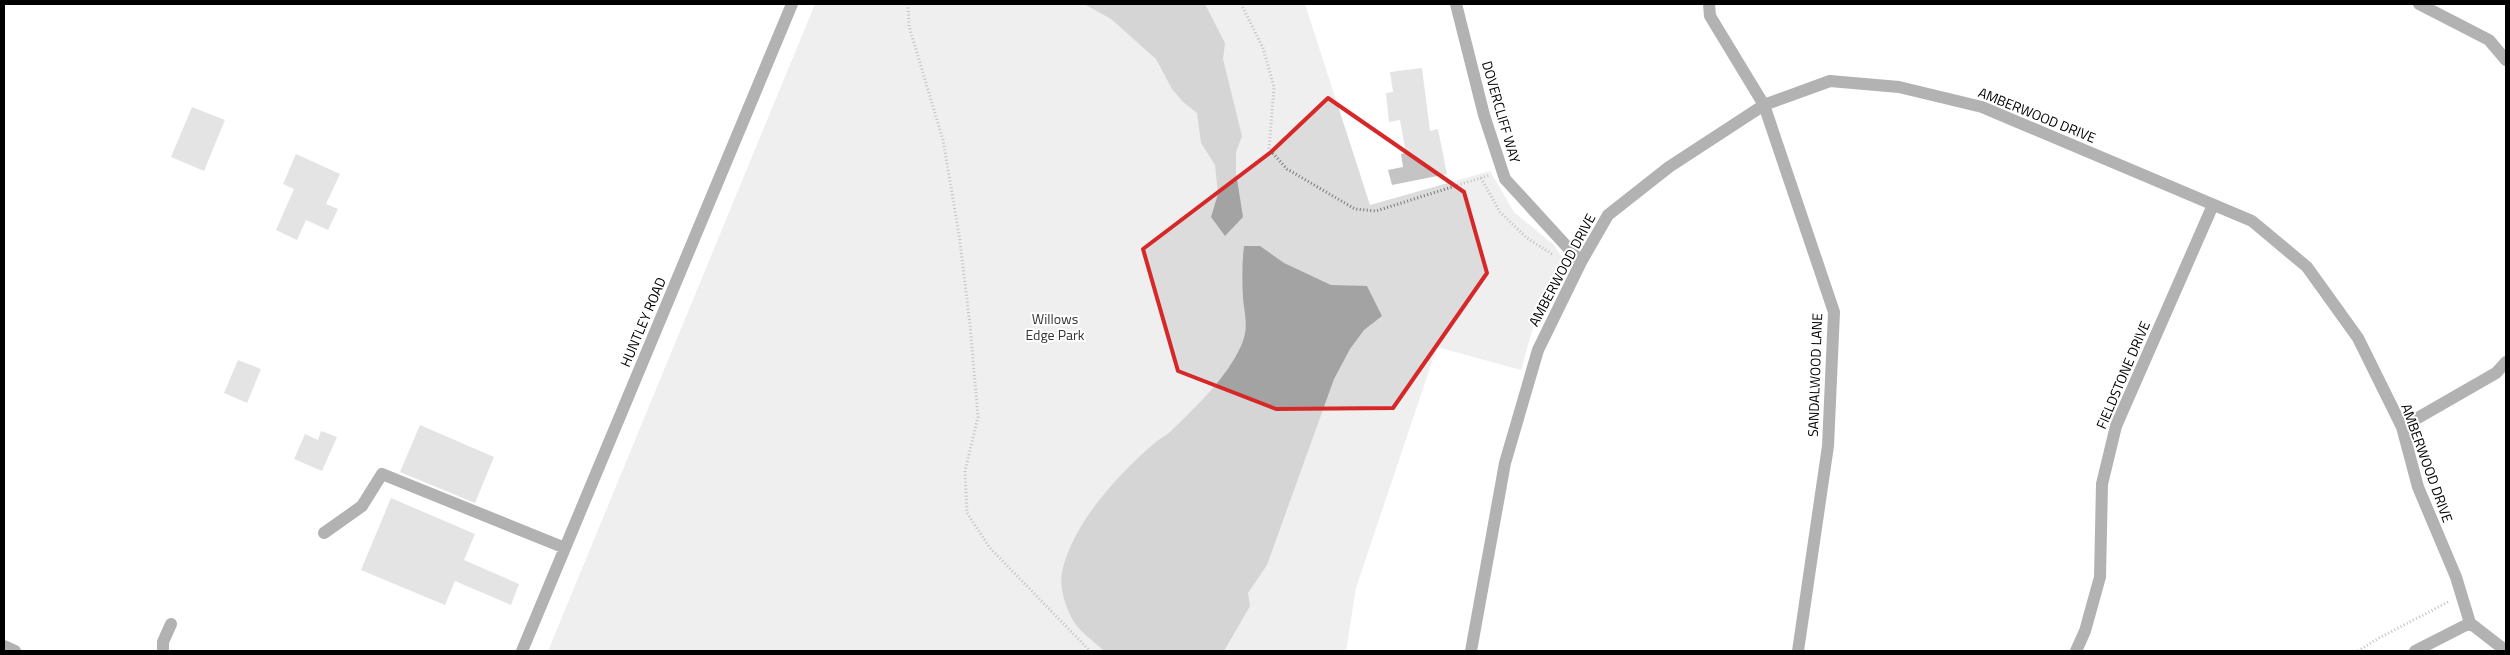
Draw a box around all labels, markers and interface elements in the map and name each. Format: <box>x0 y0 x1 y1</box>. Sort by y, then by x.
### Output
street label: DOVERCLIFF WAY <box>1477 58 1526 166</box>
street label: AMBERWOOD DRIVE <box>1975 81 2099 148</box>
street label: AMBERWOOD DRIVE <box>1523 209 1600 330</box>
street label: HUNTLEY ROAD <box>614 274 671 370</box>
park label: Willows Edge Park <box>1025 308 1085 345</box>
street label: SANDALWOOD LANE <box>1802 313 1827 437</box>
street label: FIELDSTONE DRIVE <box>2090 317 2155 432</box>
street label: AMBERWOOD DRIVE <box>2396 400 2459 525</box>

